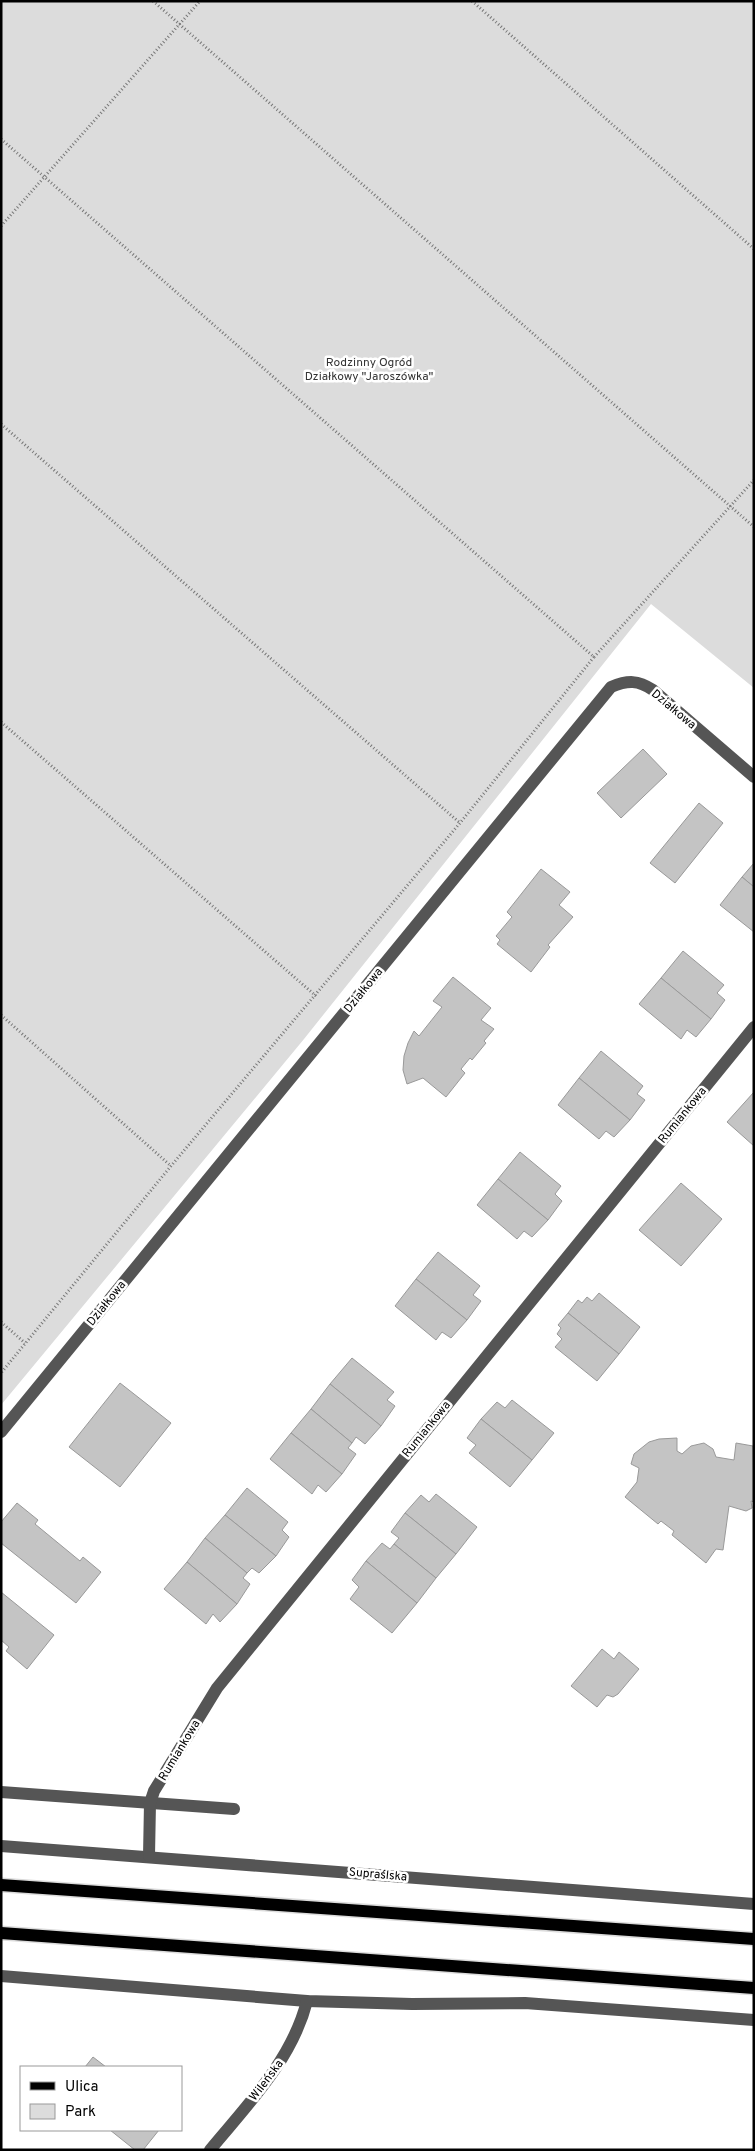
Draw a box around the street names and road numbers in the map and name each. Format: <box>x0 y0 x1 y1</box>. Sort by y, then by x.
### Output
street label: Działkowa <box>648 686 699 733</box>
street label: Działkowa <box>341 965 387 1017</box>
street label: Rumiankowa <box>655 1084 711 1147</box>
street label: Działkowa <box>84 1278 130 1330</box>
street label: Rumiankowa <box>399 1398 455 1461</box>
street label: Rumiankowa <box>155 1717 204 1784</box>
street label: Supraślska <box>348 1864 408 1886</box>
street label: Wileńska <box>246 2057 288 2104</box>

